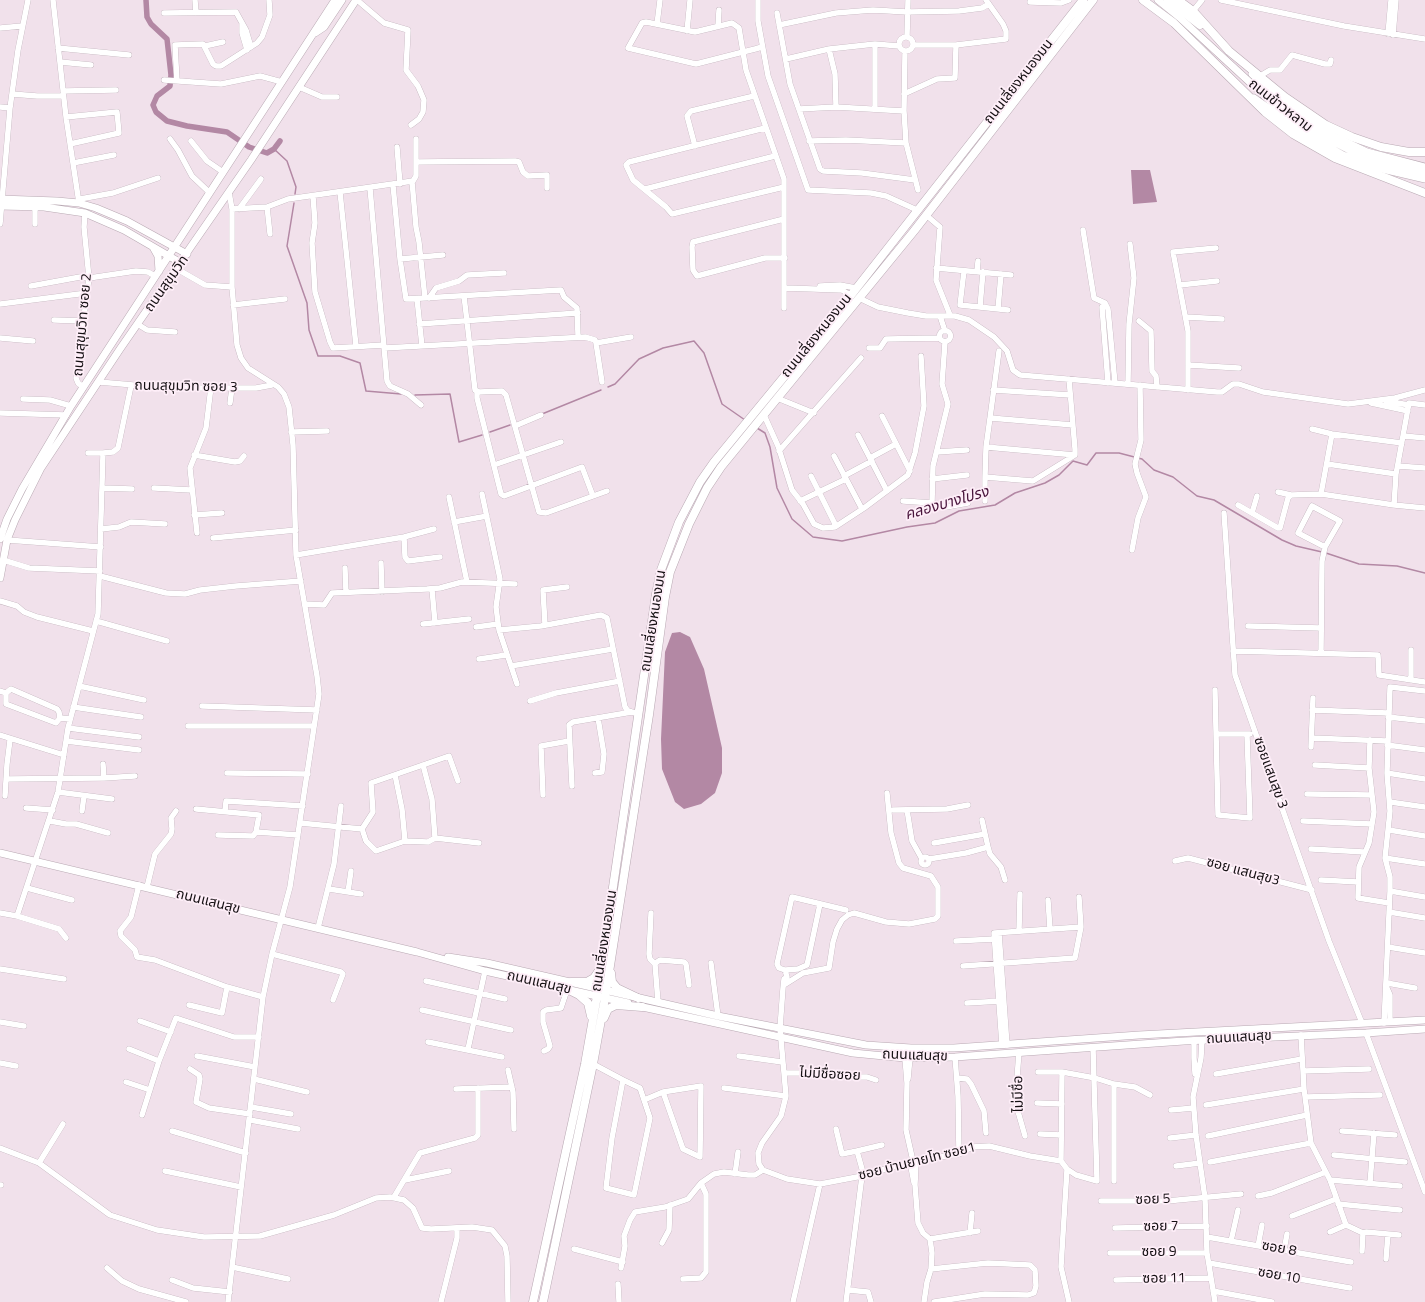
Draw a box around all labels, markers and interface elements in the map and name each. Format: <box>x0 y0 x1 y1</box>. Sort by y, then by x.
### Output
street label: ถนนเลี่ยงหนองมน <box>981 36 1057 128</box>
street label: ถนนข้าวหลาม <box>1245 76 1315 136</box>
street label: ถนนสุขุมวิท <box>141 252 193 316</box>
street label: ถนนสุขุมวิท ซอย 2 <box>70 273 96 377</box>
street label: ถนนเลี่ยงหนองมน <box>778 291 856 381</box>
street label: ถนนสุขุมวิท ซอย 3 <box>134 378 238 396</box>
water label: คลองบางโปรง <box>903 483 991 525</box>
street label: ถนนเลี่ยงหนองมน <box>638 569 670 673</box>
street label: ซอยแสนสุข 3 <box>1249 735 1291 811</box>
street label: ซอย แสนสุข3 <box>1205 854 1281 890</box>
street label: ถนนแสนสุข <box>174 886 242 918</box>
street label: ถนนเลี่ยงหนองมน <box>589 889 621 993</box>
street label: ถนนแสนสุข <box>505 967 573 999</box>
street label: ถนนแสนสุข <box>1206 1028 1272 1048</box>
street label: ถนนแสนสุข <box>882 1046 948 1066</box>
street label: ไม่มีชื่อซอย <box>799 1065 861 1085</box>
street label: ไม่มีชื่อ <box>1010 1075 1028 1113</box>
street label: ซอย บ้านยายโท ซอย1 <box>857 1139 977 1185</box>
street label: ซอย 5 <box>1135 1191 1171 1209</box>
street label: ซอย 7 <box>1143 1218 1179 1236</box>
street label: ซอย 8 <box>1260 1238 1298 1260</box>
street label: ซอย 9 <box>1141 1245 1177 1261</box>
street label: ซอย 10 <box>1256 1264 1302 1288</box>
street label: ซอย 11 <box>1142 1270 1186 1288</box>

